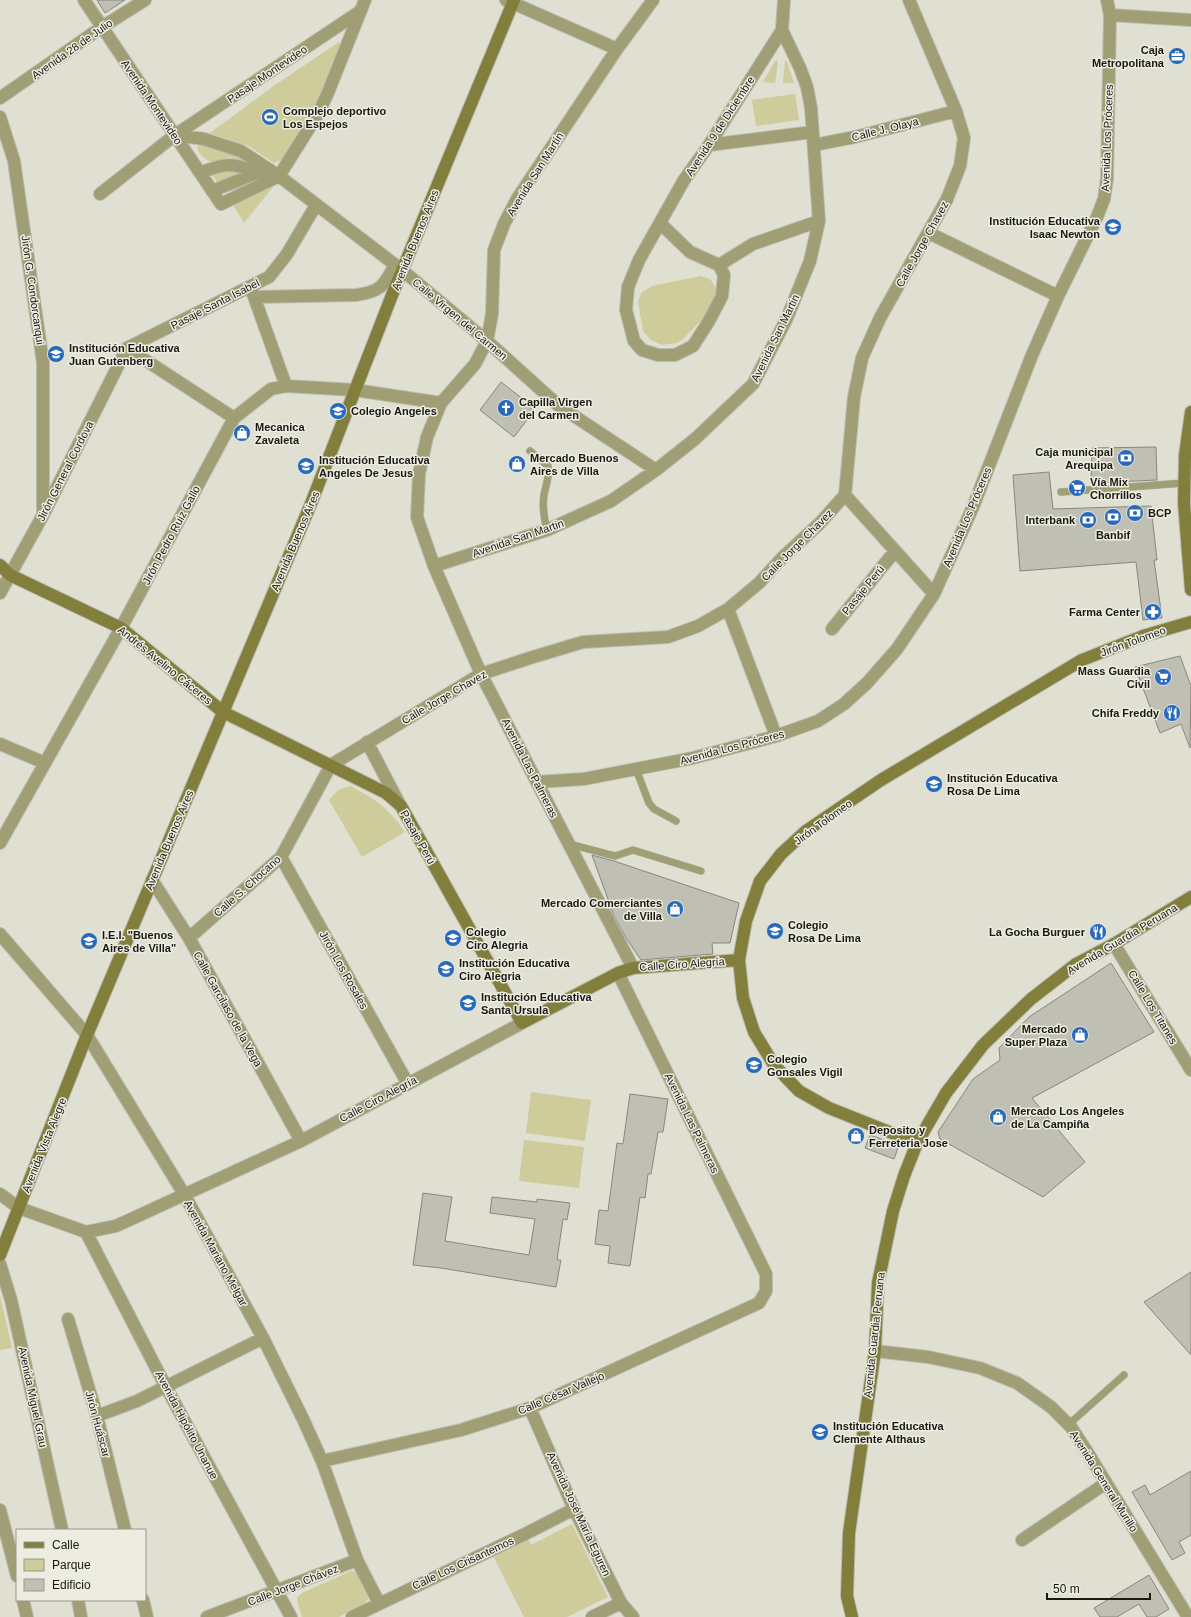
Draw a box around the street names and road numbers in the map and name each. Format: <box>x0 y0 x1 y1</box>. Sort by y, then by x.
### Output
street label: Avenida 28 de Julio <box>29 17 115 81</box>
street label: Pasaje Montevideo <box>225 43 309 105</box>
street label: Avenida Montevideo <box>119 57 185 147</box>
street label: Avenida 9 de Diciembre <box>683 74 757 178</box>
street label: Avenida Los Próceres <box>1099 84 1115 192</box>
street label: Calle J. Olaya <box>850 115 921 143</box>
street label: Avenida San Martín <box>504 130 566 218</box>
street label: Avenida Buenos Aires <box>389 187 441 292</box>
street label: Calle Jorge Chavez <box>893 199 951 289</box>
street label: Jirón G. Condorcanqui <box>19 235 47 345</box>
street label: Pasaje Santa Isabel <box>169 276 261 332</box>
street label: Calle Virgen del Carmen <box>410 276 510 362</box>
street label: Avenida San Martin <box>749 292 801 384</box>
street label: Jirón General Cordova <box>35 418 96 523</box>
street label: Avenida Los Próceres <box>940 465 994 569</box>
street label: Jirón Pedro Ruiz Gallo <box>140 484 202 586</box>
street label: Avenida Buenos Aires <box>268 489 322 593</box>
street label: Calle Jorge Chavez <box>759 507 835 583</box>
street label: Avenida San Martin <box>471 517 565 559</box>
street label: Pasaje Perú <box>839 563 887 617</box>
street label: Andrés Avelino Cáceres <box>116 623 215 707</box>
street label: Jirón Tolomeo <box>1099 624 1167 658</box>
street label: Calle Jorge Chavez <box>399 668 489 726</box>
street label: Avenida Las Palmeras <box>500 716 561 820</box>
street label: Avenida Los Próceres <box>679 727 786 767</box>
street label: Avenida Buenos Aires <box>142 788 196 892</box>
street label: Jirón Tolomeo <box>792 797 854 847</box>
street label: Pasaje Perú <box>398 808 438 866</box>
street label: Calle S. Chocano <box>211 853 283 919</box>
street label: Avenida Guardia Peruana <box>1065 901 1180 977</box>
street label: Jirón Los Rosales <box>318 929 371 1012</box>
street label: Calle Garcilaso de la Vega <box>191 949 265 1069</box>
street label: Calle Ciro Alegría <box>639 955 726 973</box>
street label: Calle Los Titanes <box>1126 968 1180 1047</box>
street label: Avenida Las Palmeras <box>663 1071 722 1175</box>
street label: Calle Ciro Alegría <box>337 1073 419 1124</box>
street label: Avenida Vista Alegre <box>19 1096 69 1194</box>
street label: Avenida Mariano Melgar <box>182 1198 250 1308</box>
street label: Avenida Guardia Peruana <box>861 1271 887 1398</box>
street label: Avenida Miguel Grau <box>16 1346 50 1448</box>
street label: Avenida Hipólito Unanue <box>153 1369 221 1481</box>
street label: Calle César Vallejo <box>516 1369 606 1417</box>
street label: Jirón Huáscar <box>83 1390 113 1459</box>
street label: Avenida General Murillo <box>1068 1428 1140 1534</box>
street label: Avenida José María Eguren <box>545 1450 613 1578</box>
street label: Calle Los Crisantemos <box>410 1534 516 1592</box>
street label: Calle Jorge Chávez <box>246 1562 340 1608</box>

